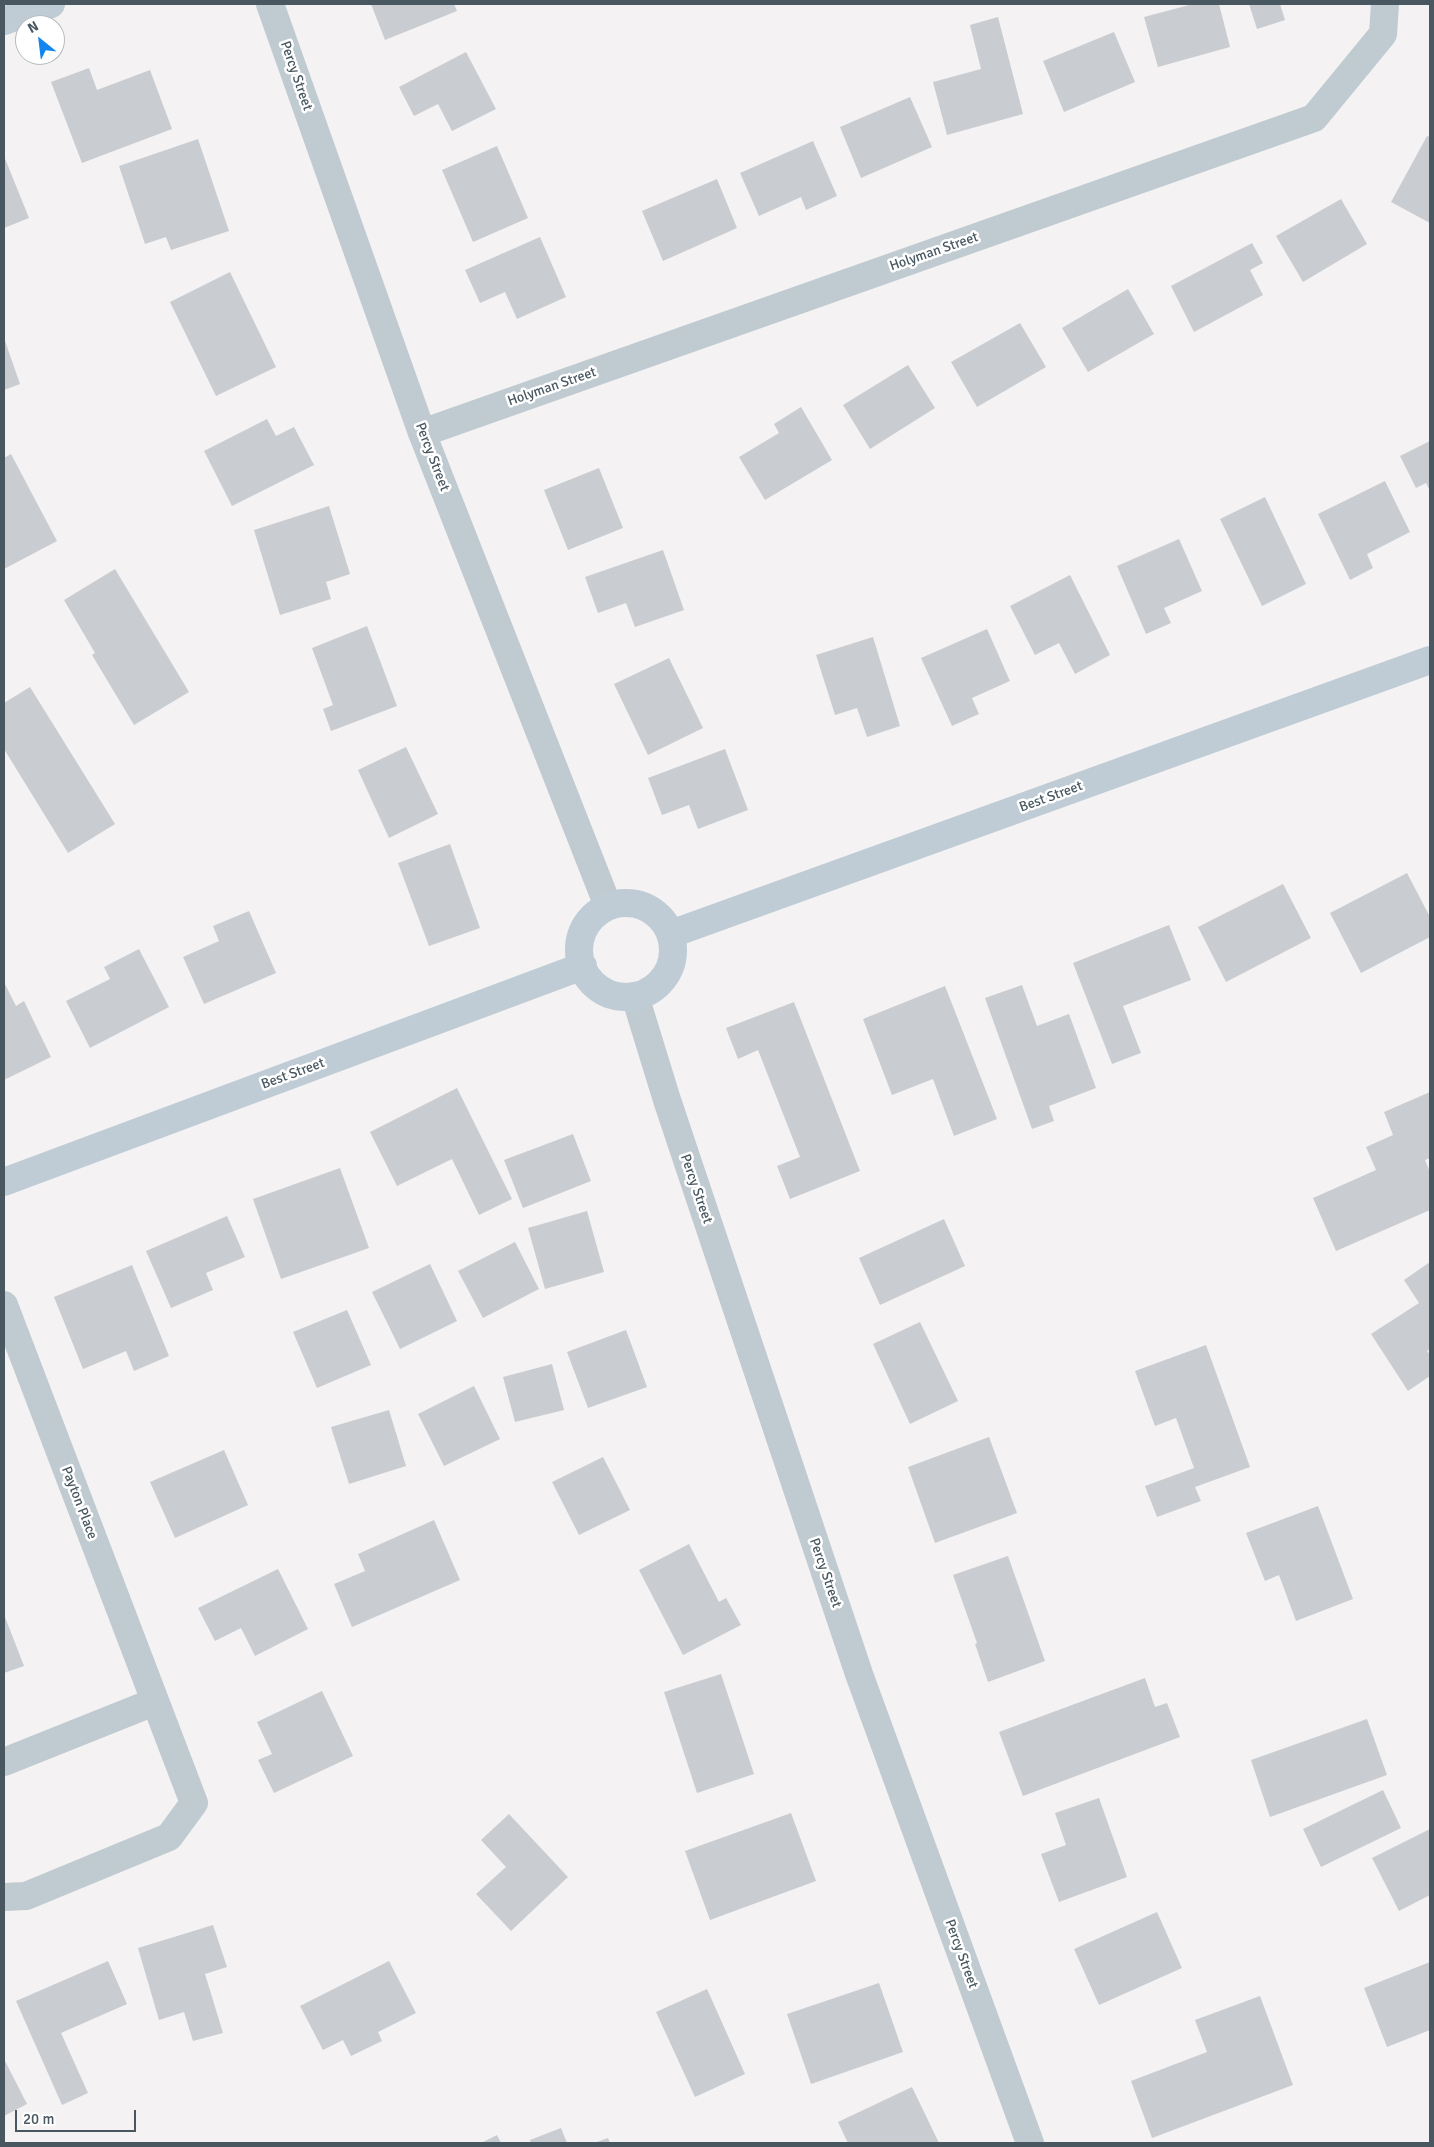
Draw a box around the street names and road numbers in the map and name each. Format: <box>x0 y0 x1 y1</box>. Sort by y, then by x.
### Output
street label: Percy Street <box>276 39 316 113</box>
street label: Holyman Street <box>887 229 981 275</box>
street label: Holyman Street <box>505 364 599 410</box>
street label: Percy Street <box>411 420 453 494</box>
street label: Best Street <box>1017 778 1085 816</box>
street label: Best Street <box>259 1055 327 1093</box>
street label: Percy Street <box>676 1152 716 1226</box>
street label: Payton Place <box>57 1464 101 1542</box>
street label: Percy Street <box>805 1536 845 1610</box>
street label: Percy Street <box>941 1917 981 1991</box>

